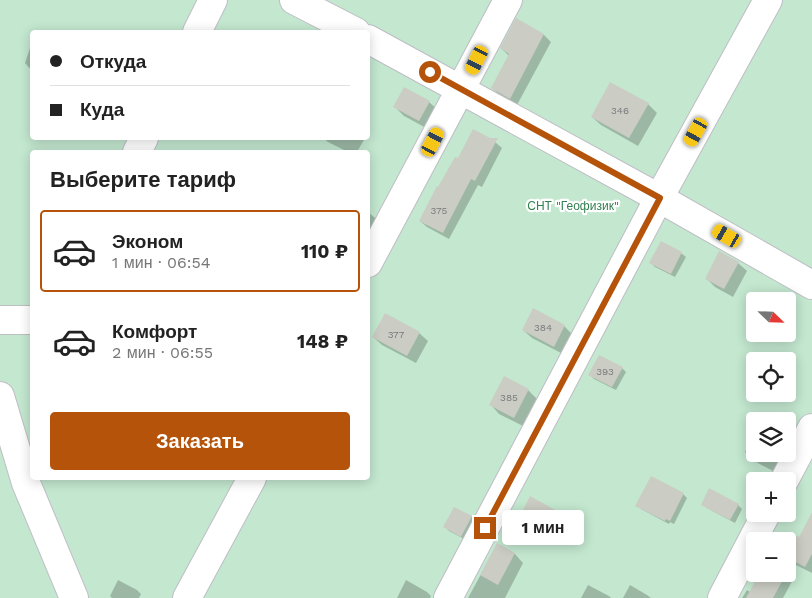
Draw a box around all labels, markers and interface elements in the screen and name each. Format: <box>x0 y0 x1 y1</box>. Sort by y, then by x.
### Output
car <box>463 43 490 77</box>
text: Откуда <box>80 50 146 73</box>
route start <box>419 61 441 83</box>
text: Куда <box>80 98 124 121</box>
house number: 346 <box>611 105 629 116</box>
car <box>682 115 709 149</box>
car <box>419 125 446 159</box>
text: Выберите тариф <box>50 167 236 192</box>
park label: СНТ "Геофизик" <box>527 199 619 213</box>
house number: 375 <box>431 205 448 216</box>
car <box>710 222 743 250</box>
icon: car <box>52 229 97 274</box>
text: Эконом <box>112 230 183 253</box>
text: 110 ₽ <box>301 240 348 263</box>
text: 1 мин · 06:54 <box>112 253 211 272</box>
north arrow <box>746 292 796 342</box>
map controls <box>746 292 796 582</box>
icon: car <box>52 319 97 364</box>
text: Комфорт <box>112 320 197 343</box>
house number: 384 <box>534 322 552 333</box>
house number: 377 <box>388 329 405 340</box>
text: 148 ₽ <box>297 330 348 353</box>
text: 2 мин · 06:55 <box>112 343 213 362</box>
button: locate <box>746 352 796 402</box>
house number: 393 <box>596 366 614 377</box>
house number: 385 <box>500 392 518 403</box>
button: Заказать <box>50 412 350 470</box>
button: layers <box>746 412 796 462</box>
button: + <box>746 472 796 522</box>
callout: 1 мин <box>502 510 585 546</box>
route end <box>474 517 496 539</box>
text: 1 мин <box>522 518 564 537</box>
button: − <box>746 532 796 582</box>

